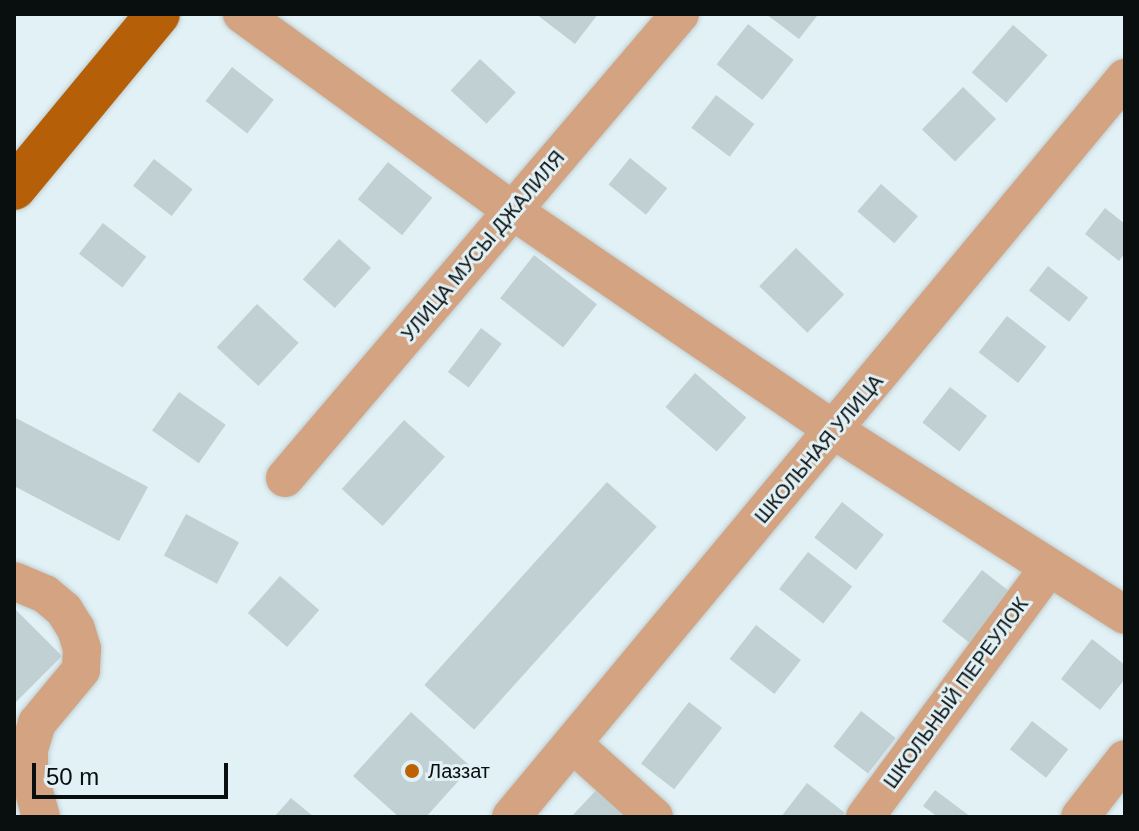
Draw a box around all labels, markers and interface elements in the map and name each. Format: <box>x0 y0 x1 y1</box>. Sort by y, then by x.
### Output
street label: УЛИЦА МУСЫ ДЖАЛИЛЯ <box>396 146 570 346</box>
street label: ШКОЛЬНАЯ УЛИЦА <box>750 370 888 528</box>
street label: ШКОЛЬНЫЙ ПЕРЕУЛОК <box>879 593 1033 793</box>
scale bar <box>36 747 232 797</box>
place label: Лаззат <box>428 759 490 783</box>
marker: Лаззат <box>403 762 421 780</box>
text: 50 m <box>46 763 99 790</box>

